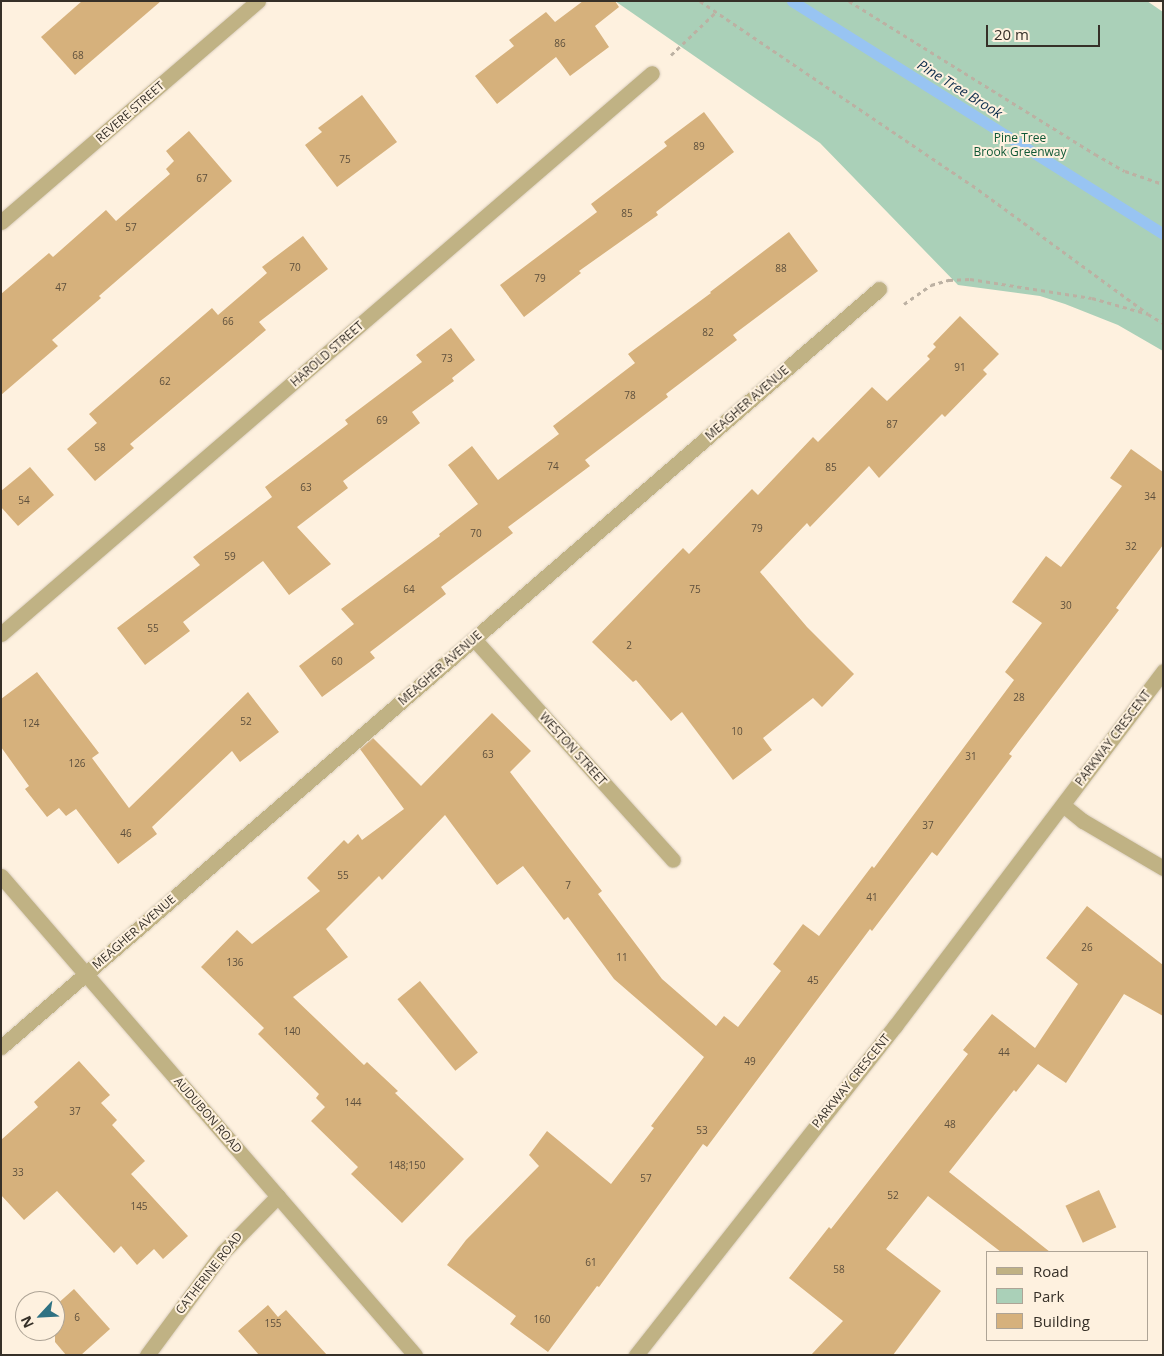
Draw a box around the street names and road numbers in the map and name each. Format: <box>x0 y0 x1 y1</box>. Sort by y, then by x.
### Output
street label: REVERE STREET <box>93 78 167 146</box>
street label: HAROLD STREET <box>288 318 366 390</box>
street label: MEAGHER AVENUE <box>702 363 792 443</box>
street label: MEAGHER AVENUE <box>395 628 485 708</box>
street label: PARKWAY CRESCENT <box>1072 687 1154 789</box>
street label: WESTON STREET <box>537 710 609 788</box>
street label: MEAGHER AVENUE <box>89 892 179 972</box>
street label: PARKWAY CRESCENT <box>809 1031 893 1131</box>
street label: AUDUBON ROAD <box>171 1074 245 1156</box>
street label: CATHERINE ROAD <box>173 1229 245 1317</box>

